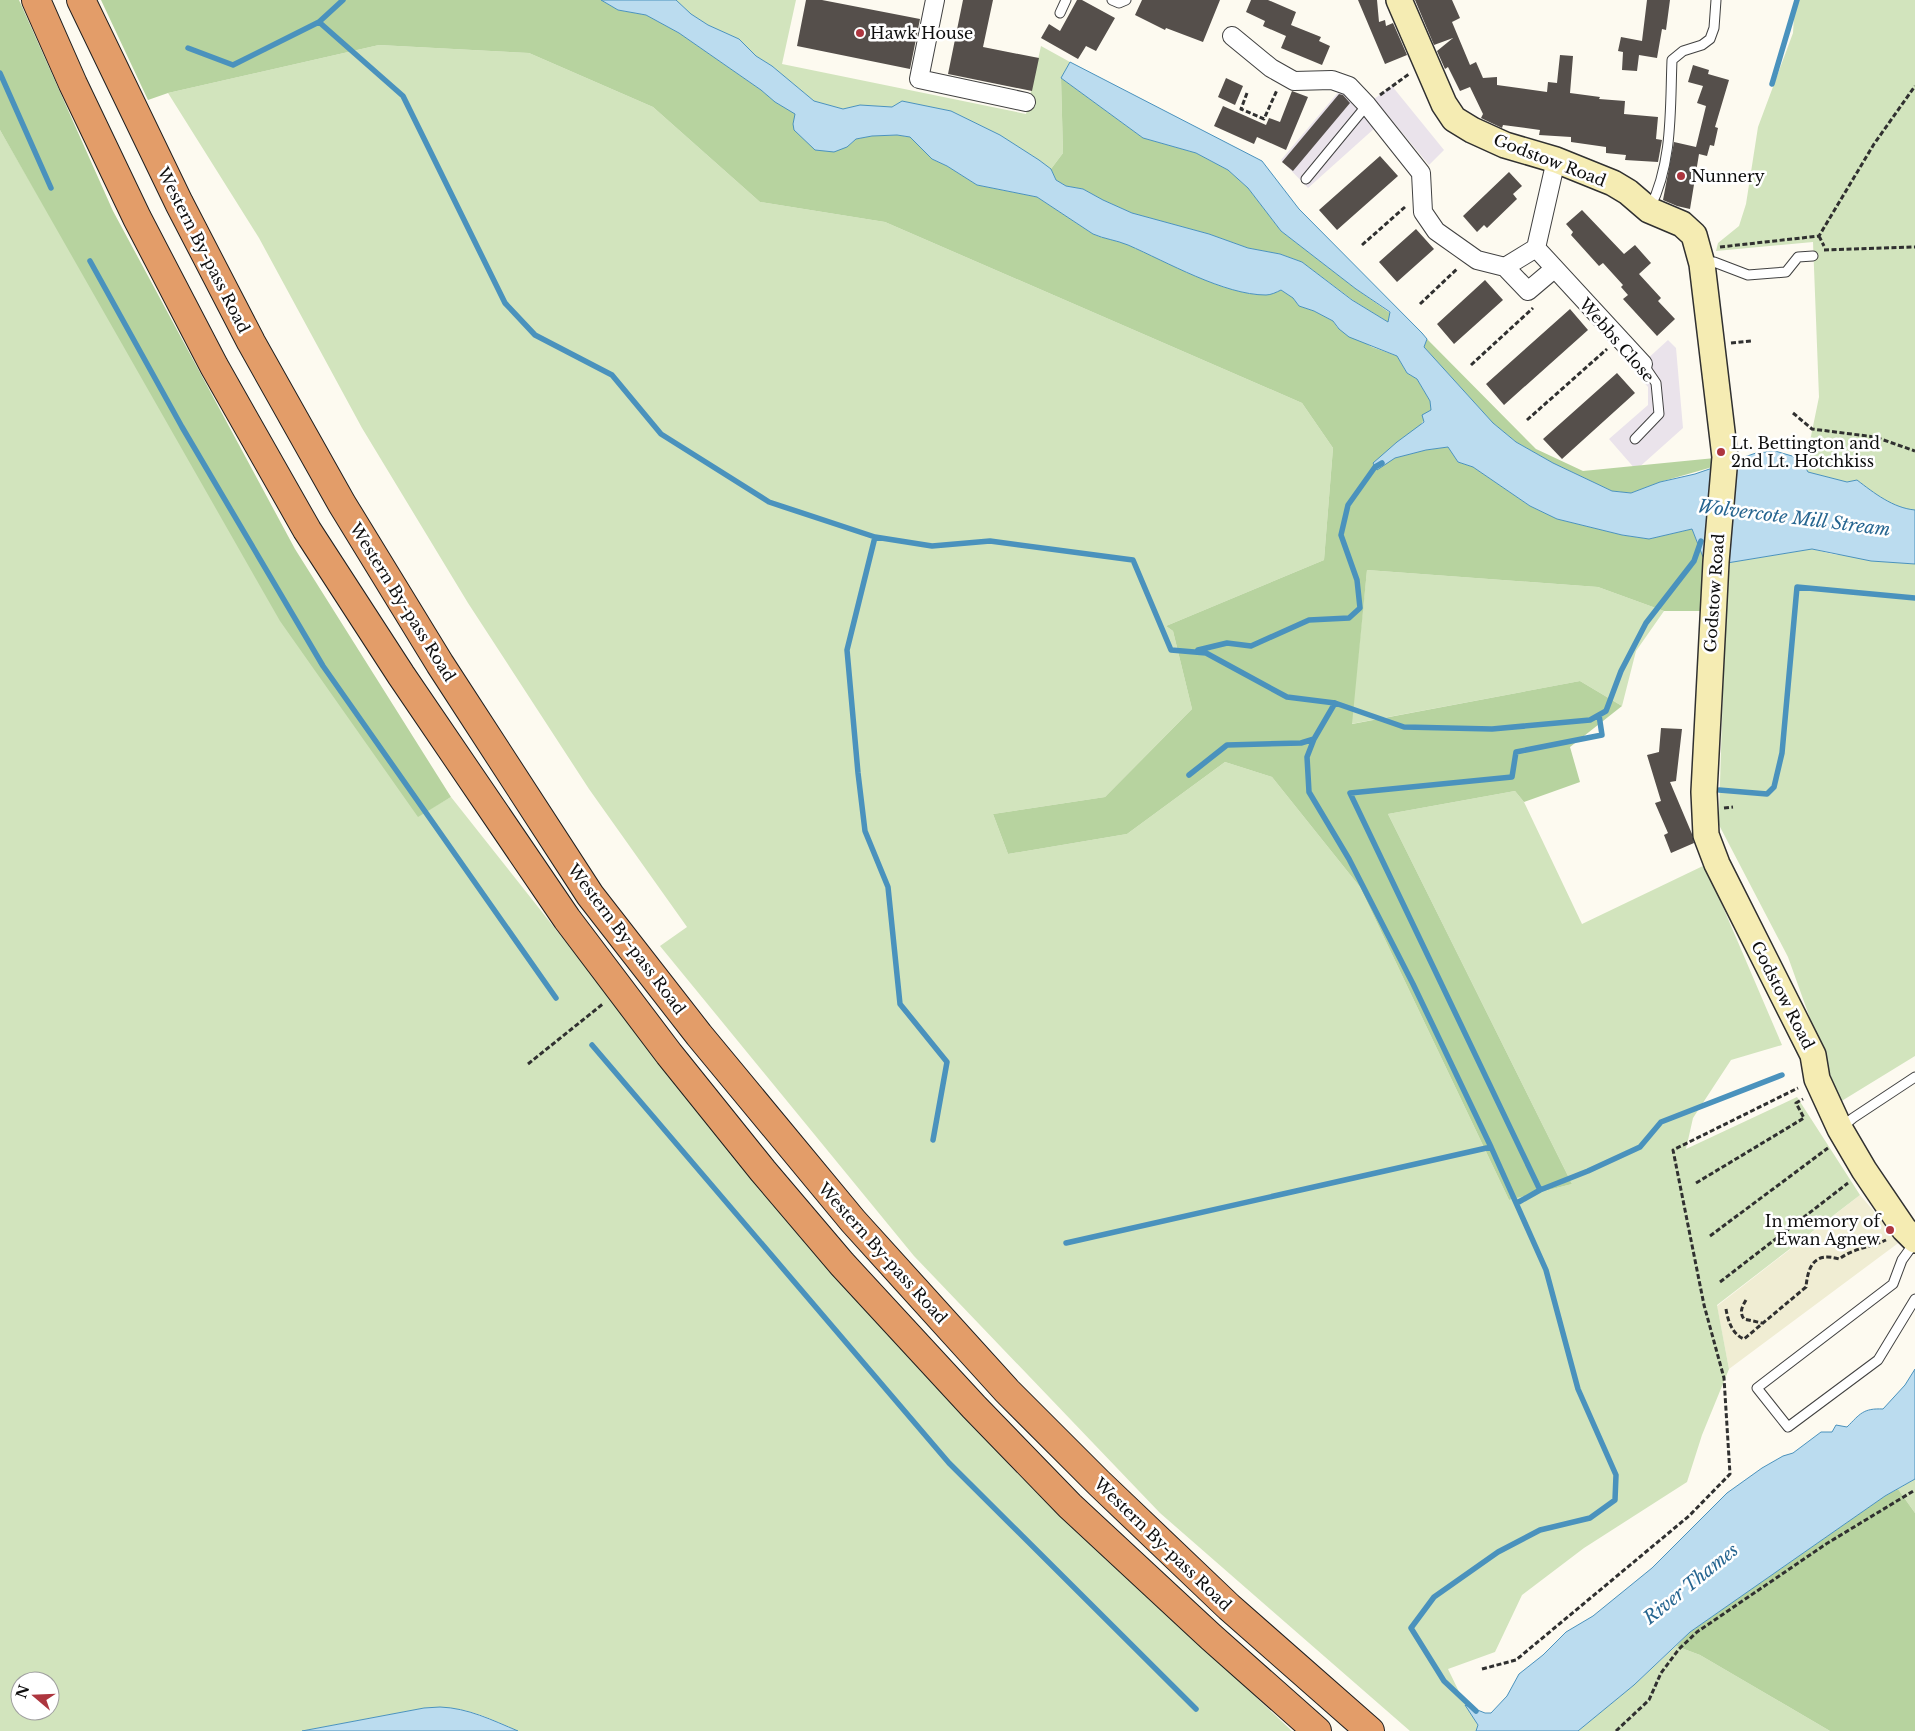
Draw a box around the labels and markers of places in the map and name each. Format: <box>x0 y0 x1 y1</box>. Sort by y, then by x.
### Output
place label: Hawk House <box>870 23 973 43</box>
marker: Hawk House <box>854 27 866 39</box>
place label: Nunnery <box>1691 166 1766 186</box>
marker: Nunnery <box>1675 170 1687 182</box>
place label: Lt. Bettington and 2nd Lt. Hotchkiss <box>1731 433 1880 471</box>
marker: Lt. Bettington and 2nd Lt. Hotchkiss <box>1715 446 1727 458</box>
place label: In memory of Ewan Agnew <box>1765 1211 1882 1249</box>
marker: In memory of Ewan Agnew <box>1884 1224 1896 1236</box>

